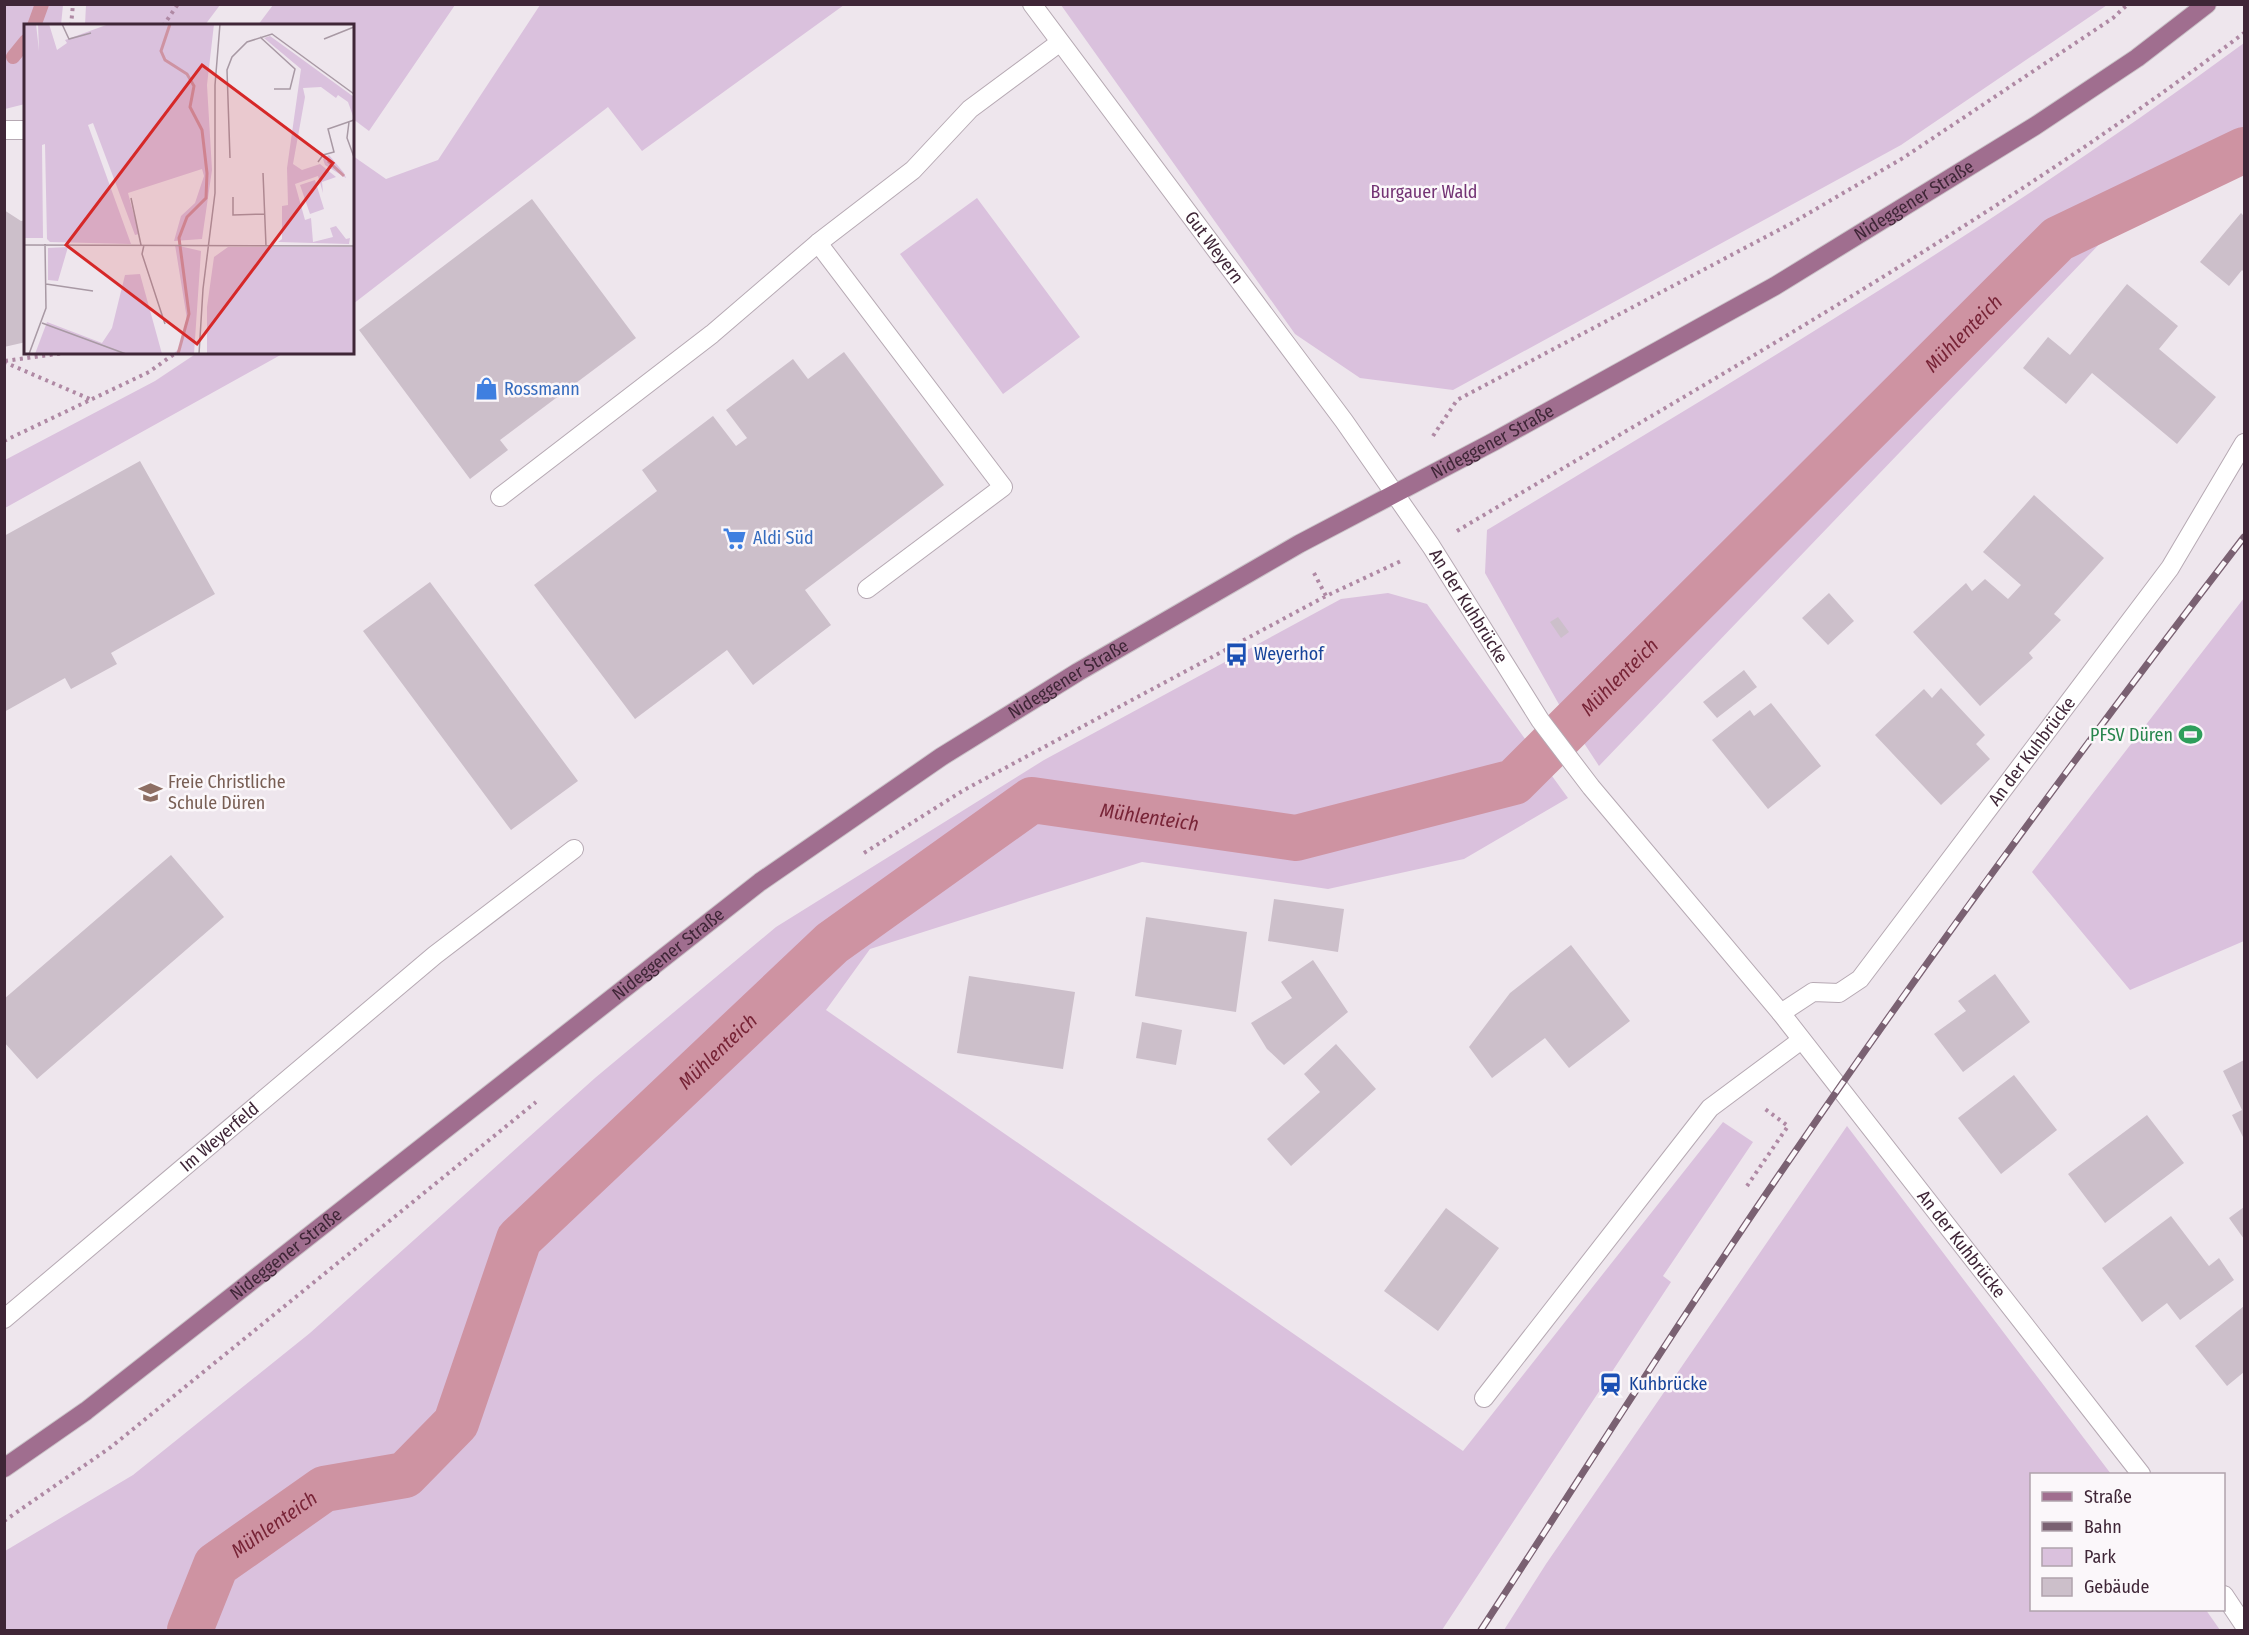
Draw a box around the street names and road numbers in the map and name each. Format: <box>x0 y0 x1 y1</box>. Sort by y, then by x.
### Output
street label: Nideggener Straße <box>1850 155 1978 246</box>
street label: Gut Weyern <box>1180 207 1248 288</box>
street label: Nideggener Straße <box>1427 400 1558 484</box>
street label: An der Kuhbrücke <box>1425 545 1513 667</box>
street label: Nideggener Straße <box>1004 634 1132 724</box>
street label: An der Kuhbrücke <box>1984 692 2080 810</box>
street label: Nideggener Straße <box>608 903 729 1005</box>
street label: Im Weyerfeld <box>175 1097 263 1177</box>
street label: An der Kuhbrücke <box>1913 1186 2010 1302</box>
street label: Nideggener Straße <box>225 1203 346 1305</box>

